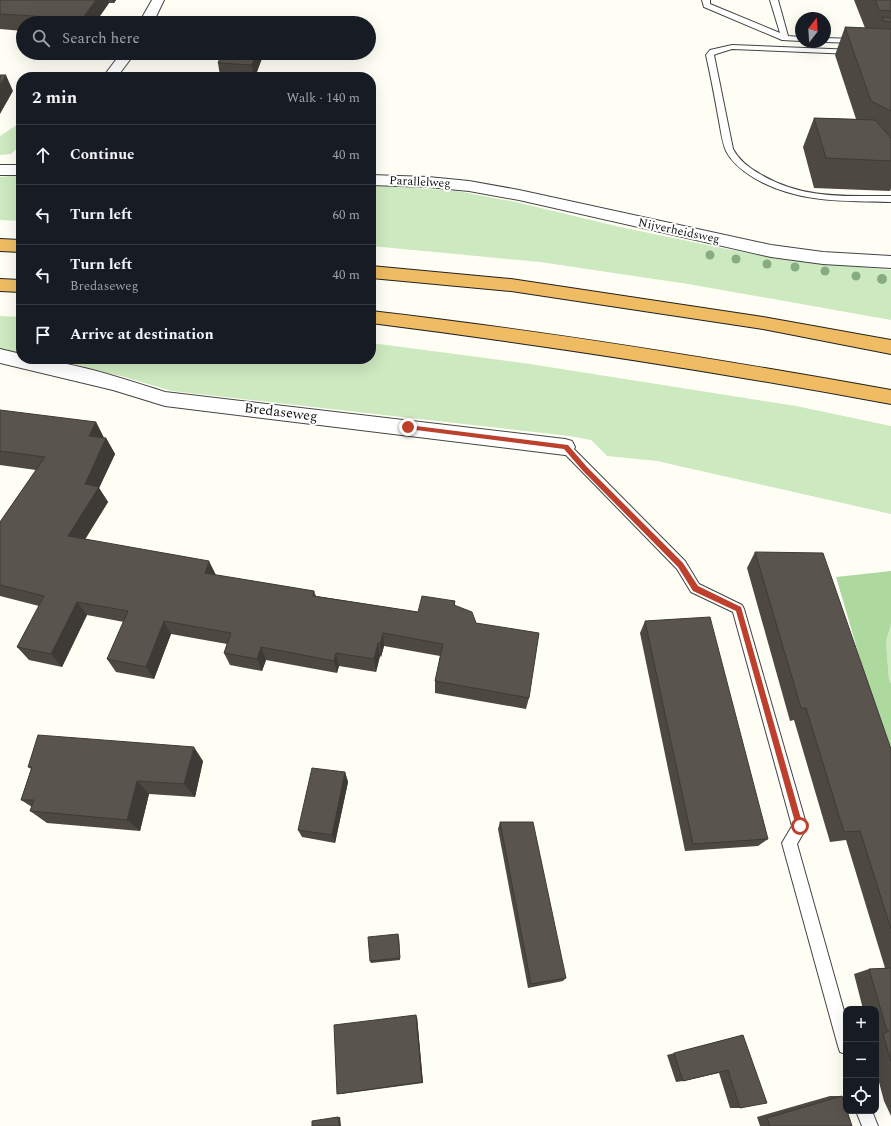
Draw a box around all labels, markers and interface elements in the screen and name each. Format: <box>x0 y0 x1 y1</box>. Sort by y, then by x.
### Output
north arrow <box>795 12 831 48</box>
search box <box>16 16 376 60</box>
icon: search <box>30 27 52 49</box>
text: Search here <box>62 27 140 50</box>
text: 2 min <box>32 85 77 111</box>
text: Walk · 140 m <box>286 88 360 108</box>
text: Continue <box>70 143 135 166</box>
icon: ahead <box>32 144 54 166</box>
text: 40 m <box>333 145 360 165</box>
street label: Parallelweg <box>389 171 451 193</box>
text: Turn left <box>70 203 132 226</box>
icon: left <box>32 204 54 226</box>
text: 60 m <box>333 205 360 225</box>
street label: Nijverheidsweg <box>636 213 722 249</box>
text: Turn left <box>70 253 132 276</box>
icon: left <box>32 264 54 286</box>
text: 40 m <box>333 265 360 285</box>
text: Bredaseweg <box>70 276 139 296</box>
text: Arrive at destination <box>70 323 214 346</box>
icon: arrive <box>32 324 54 346</box>
street label: Bredaseweg <box>243 397 319 427</box>
route end <box>399 418 417 436</box>
route start <box>791 817 809 835</box>
map controls <box>843 1006 879 1114</box>
button: + <box>843 1006 879 1042</box>
button: − <box>843 1042 879 1078</box>
button: locate <box>843 1078 879 1114</box>

